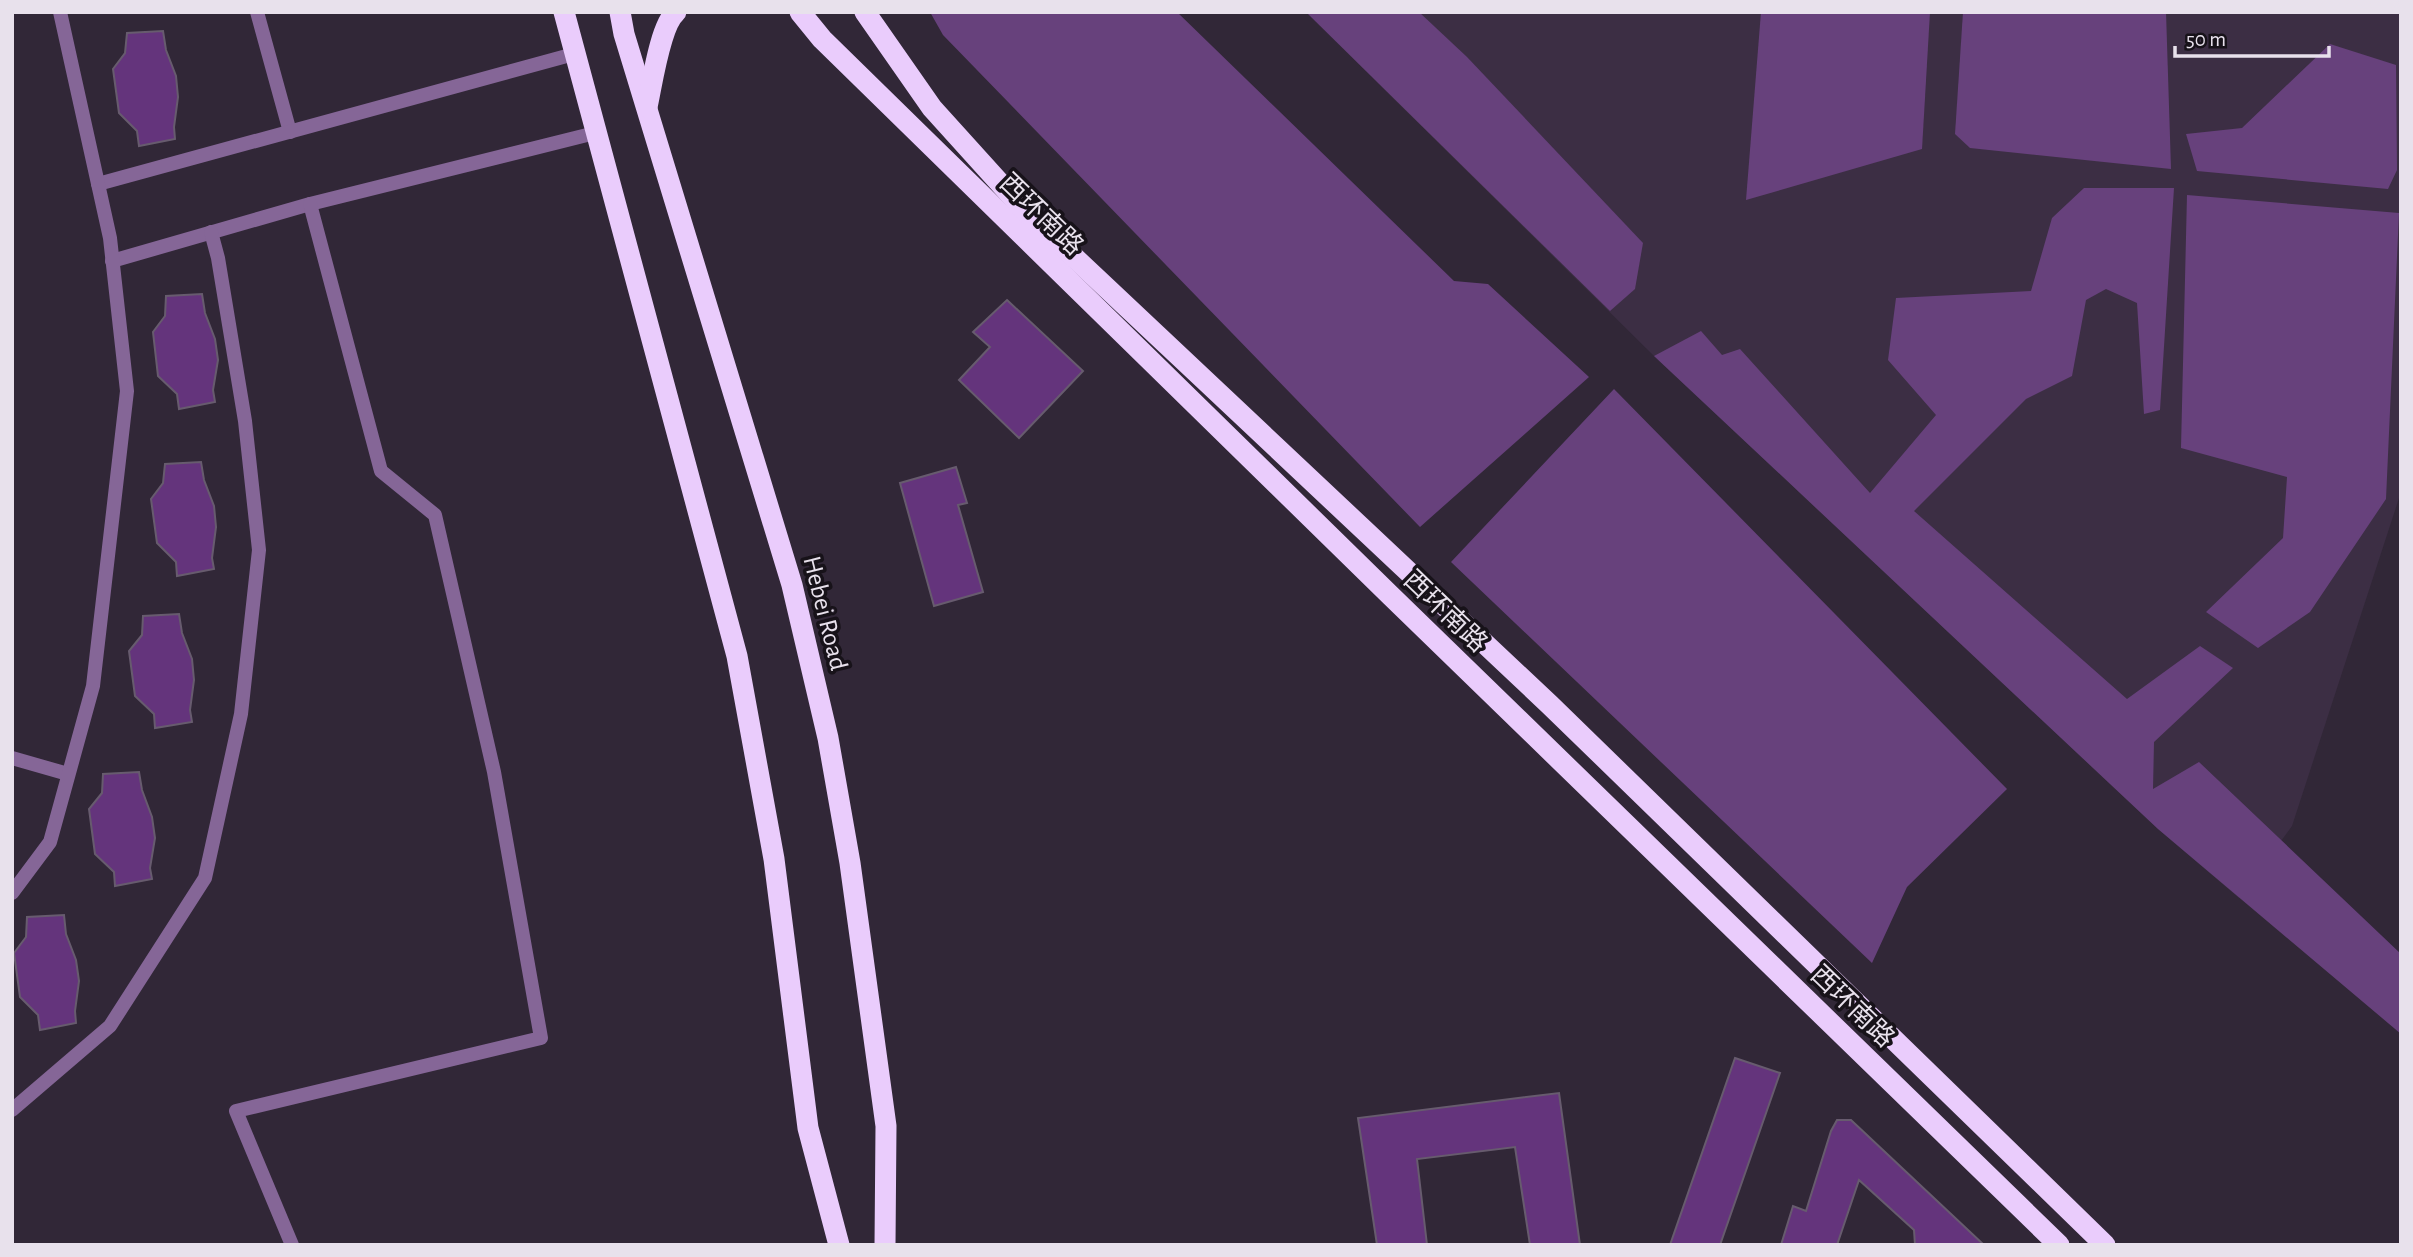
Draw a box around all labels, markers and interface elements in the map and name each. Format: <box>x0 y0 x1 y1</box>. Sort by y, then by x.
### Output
scale bar <box>2175 14 2329 58</box>
text: 50 m <box>2186 29 2226 50</box>
street label: 西环南路 <box>995 169 1088 260</box>
street label: Hebei Road <box>798 553 852 673</box>
street label: 西环南路 <box>1399 566 1492 657</box>
street label: 西环南路 <box>1806 961 1899 1052</box>

